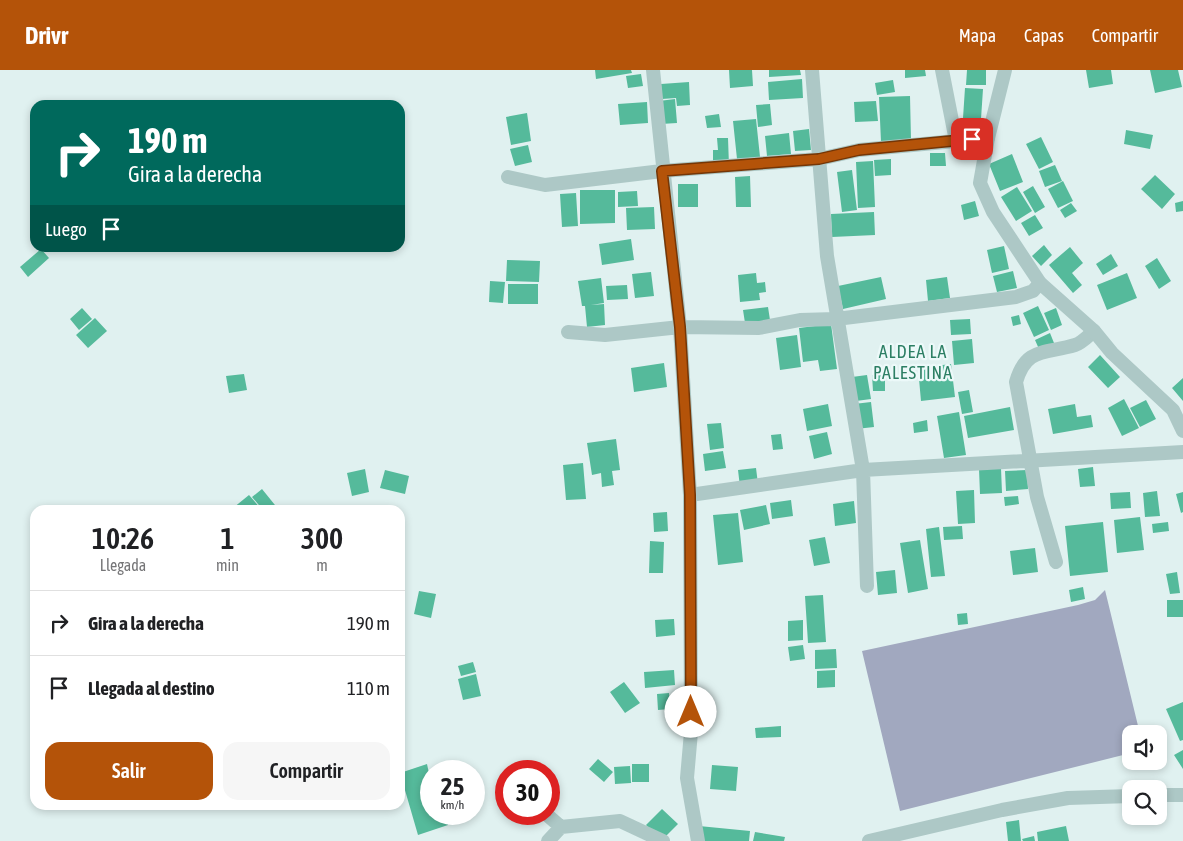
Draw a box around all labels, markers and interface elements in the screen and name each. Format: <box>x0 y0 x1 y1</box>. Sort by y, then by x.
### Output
text: Drivr <box>25 22 68 49</box>
text: Mapa <box>959 25 996 46</box>
text: Capas <box>1024 25 1064 46</box>
text: Compartir <box>1092 25 1158 46</box>
pin <box>951 118 993 160</box>
icon: right <box>45 120 110 185</box>
text: 190 m <box>128 120 207 160</box>
icon: arrive <box>958 125 986 153</box>
text: Gira a la derecha <box>128 161 262 187</box>
icon: arrive <box>97 215 125 243</box>
text: Luego <box>45 218 87 240</box>
district label: ALDEA LA PALESTINA <box>873 341 953 383</box>
text: 10:26 <box>92 521 154 555</box>
text: 1 <box>220 521 235 555</box>
text: 300 <box>301 521 343 555</box>
text: Llegada <box>100 556 146 574</box>
text: min <box>216 556 239 574</box>
text: m <box>316 556 328 574</box>
icon: right <box>45 609 73 637</box>
text: Gira a la derecha <box>88 612 204 634</box>
text: 190 m <box>347 612 390 634</box>
icon: arrive <box>45 674 73 702</box>
text: Llegada al destino <box>88 677 215 699</box>
text: 110 m <box>347 677 390 699</box>
position arrow <box>664 685 716 737</box>
map controls <box>1122 725 1167 825</box>
button: sound <box>1122 725 1167 770</box>
button: Salir <box>45 742 213 800</box>
button: Compartir <box>223 742 390 800</box>
speed limit sign: 30 <box>495 760 560 825</box>
text: 25 <box>441 772 464 800</box>
button: search <box>1122 780 1167 825</box>
text: km/h <box>441 798 464 812</box>

